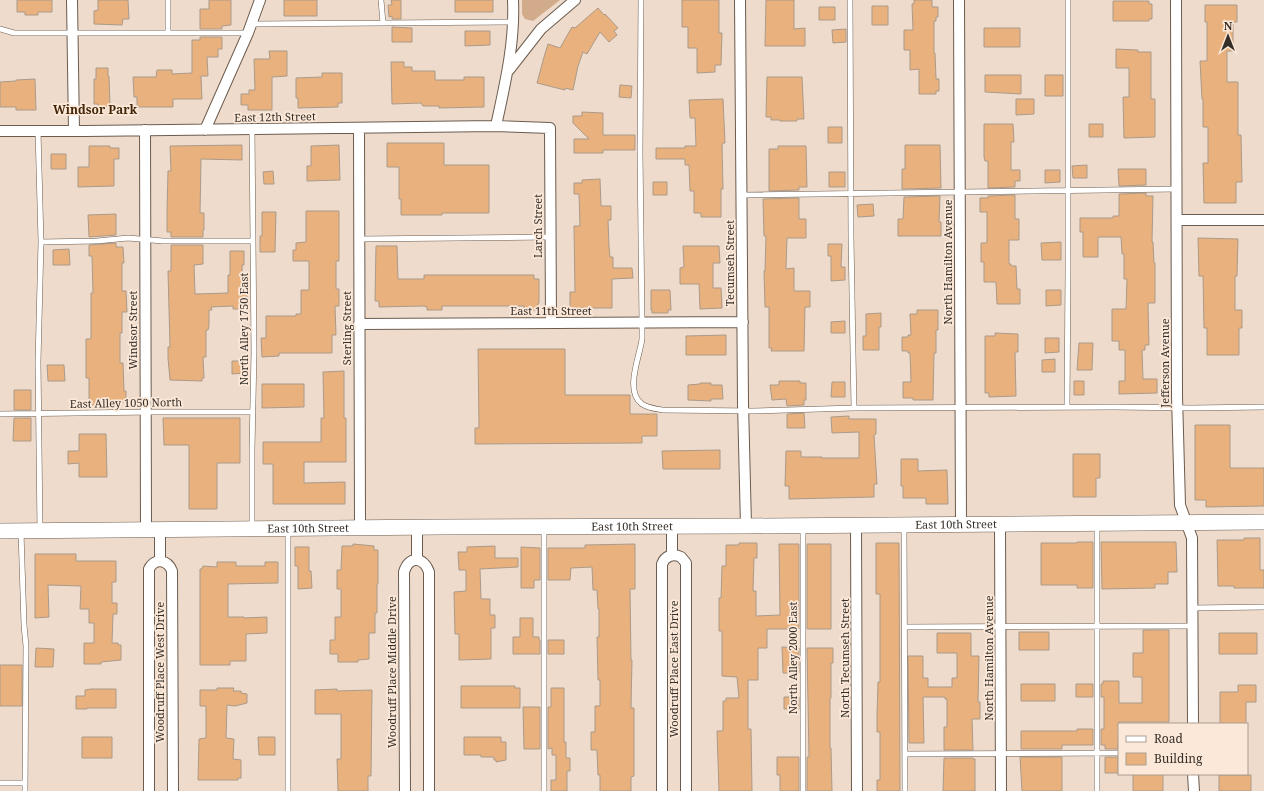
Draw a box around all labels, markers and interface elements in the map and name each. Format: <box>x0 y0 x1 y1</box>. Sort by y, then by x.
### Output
north arrow <box>1208 16 1248 56</box>
text: N <box>1224 18 1233 33</box>
district label: Windsor Park <box>53 101 137 118</box>
street label: East 12th Street <box>234 108 316 125</box>
street label: Larch Street <box>530 194 545 258</box>
street label: North Hamilton Avenue <box>940 199 955 325</box>
street label: Tecumseh Street <box>722 220 737 306</box>
street label: North Alley 1750 East <box>236 273 251 385</box>
street label: Windsor Street <box>125 290 140 369</box>
street label: Sterling Street <box>339 291 354 365</box>
street label: East 11th Street <box>510 303 592 318</box>
street label: Jefferson Avenue <box>1157 318 1172 409</box>
street label: East Alley 1050 North <box>70 394 182 411</box>
street label: East 10th Street <box>915 516 997 532</box>
street label: East 10th Street <box>591 518 673 534</box>
street label: East 10th Street <box>267 520 349 536</box>
street label: North Hamilton Avenue <box>981 595 996 721</box>
street label: Woodruff Place Middle Drive <box>384 596 399 748</box>
street label: North Tecumseh Street <box>837 598 852 718</box>
street label: Woodruff Place East Drive <box>666 600 681 738</box>
street label: Woodruff Place West Drive <box>152 601 167 742</box>
street label: North Alley 2000 East <box>785 602 800 714</box>
legend <box>1118 723 1248 775</box>
text: Road <box>1154 730 1184 747</box>
text: Building <box>1154 750 1203 767</box>

